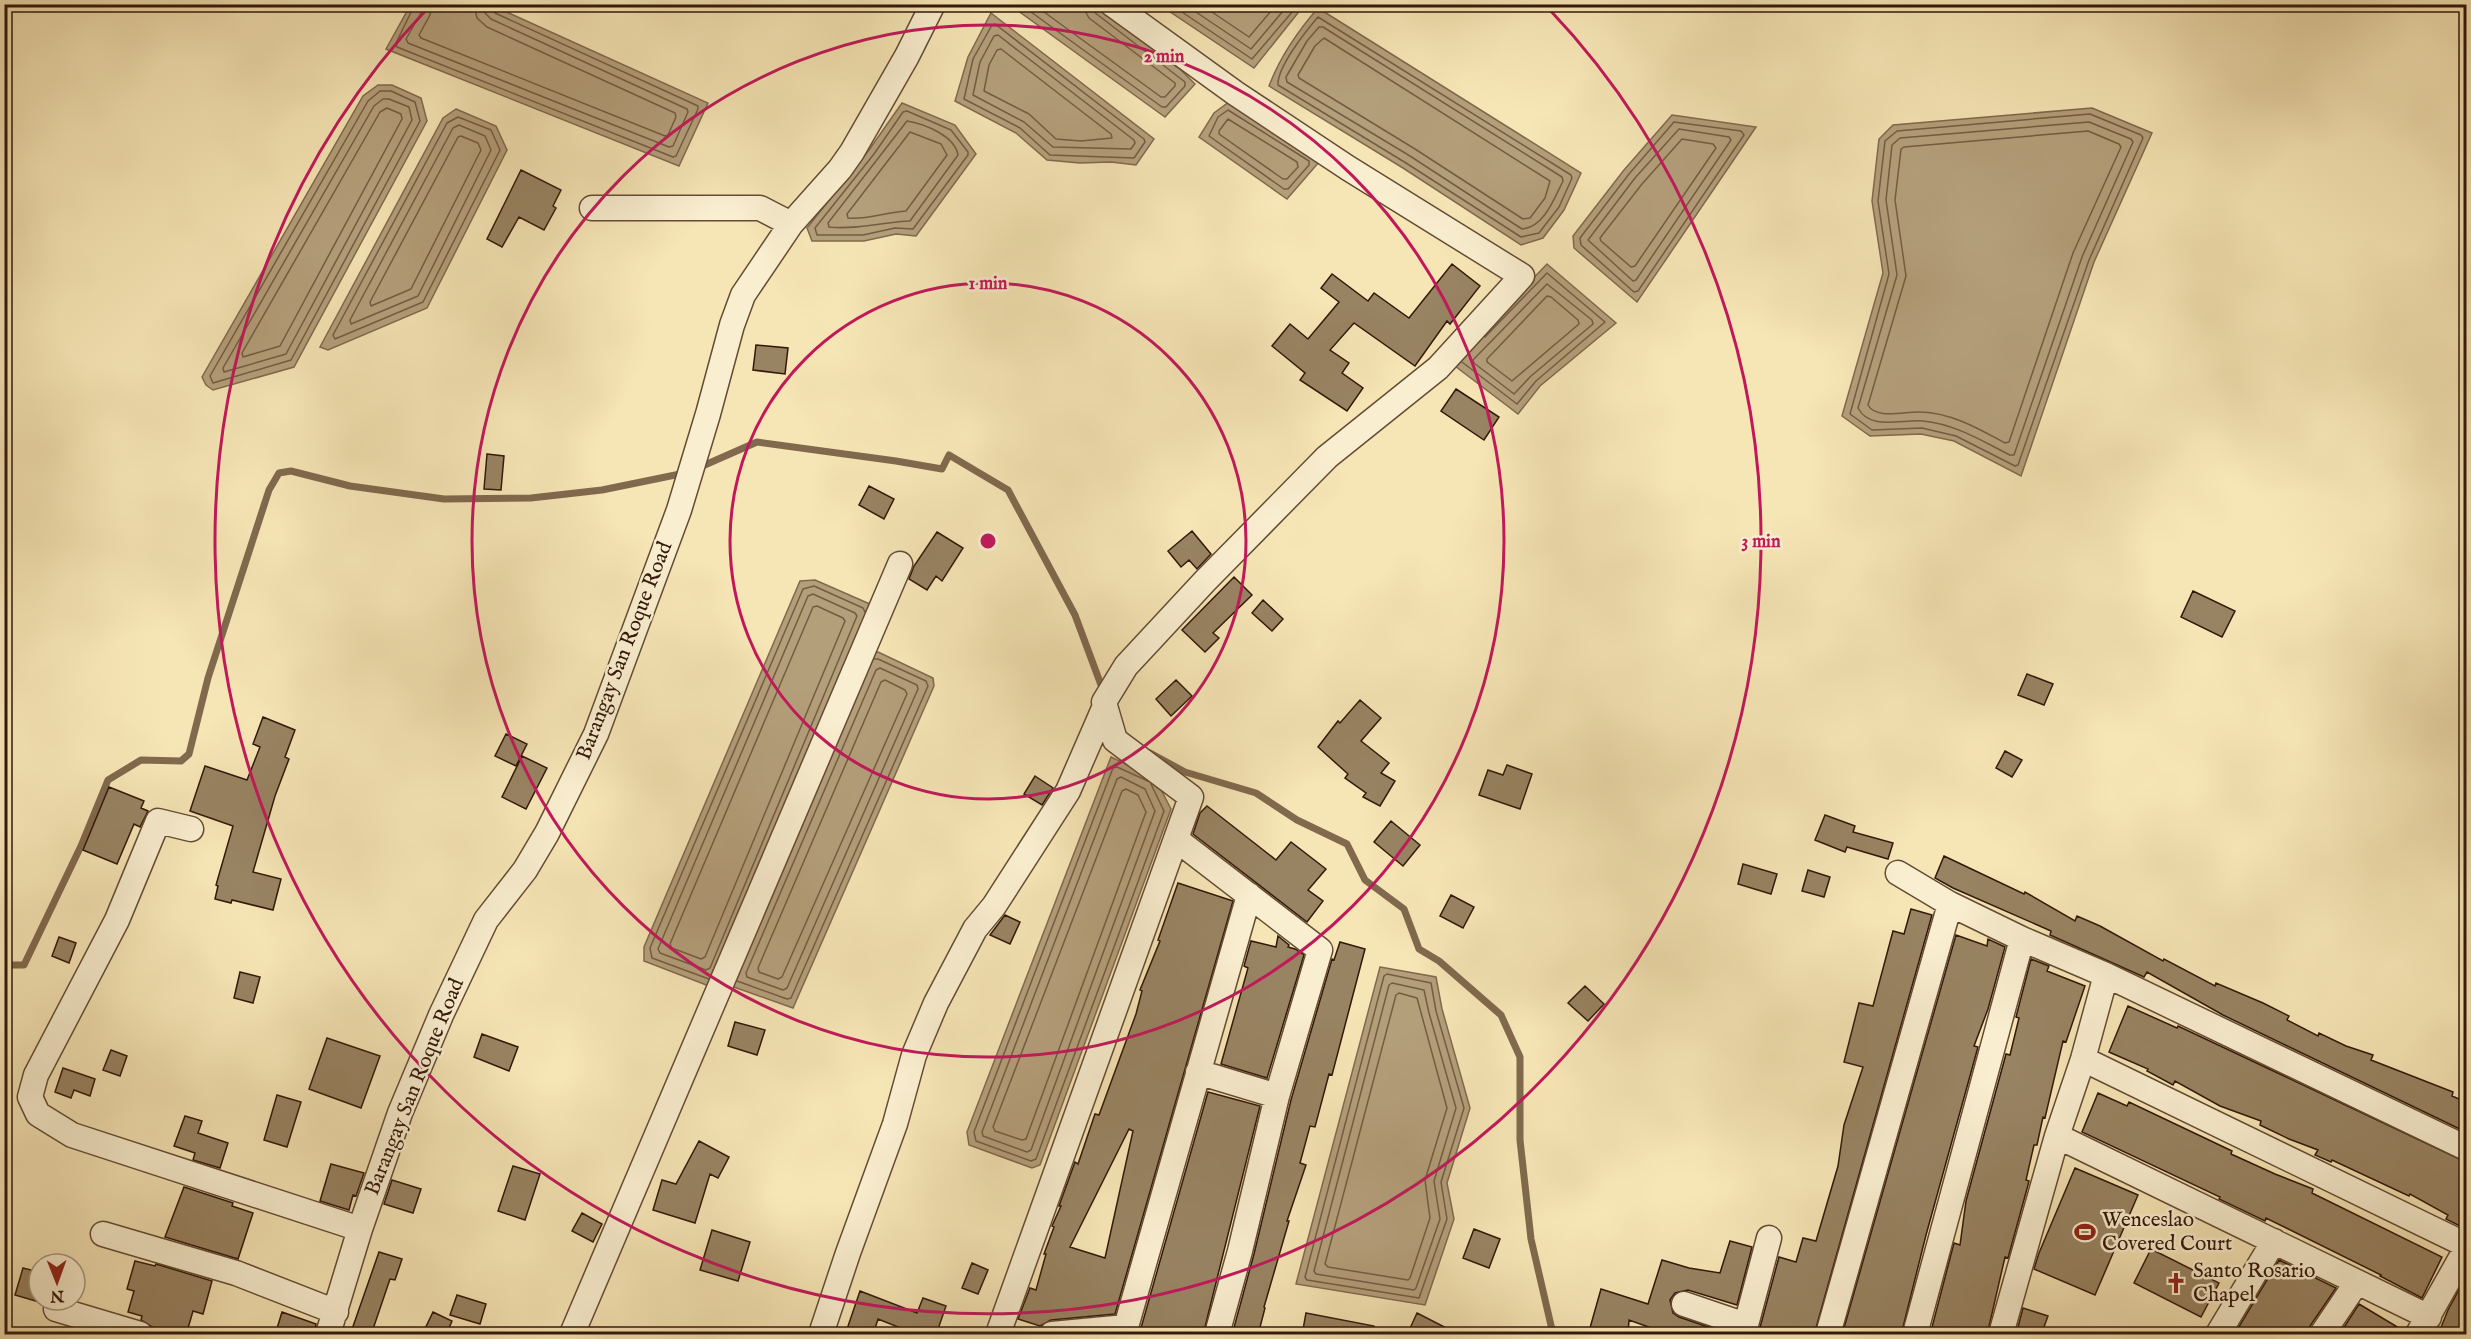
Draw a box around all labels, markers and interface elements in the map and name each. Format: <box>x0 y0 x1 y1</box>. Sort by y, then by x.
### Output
text: 2 min <box>1144 46 1185 69</box>
text: 1 min <box>969 273 1008 296</box>
centre of rings <box>978 531 998 551</box>
text: 3 min <box>1742 531 1781 554</box>
street label: Barangay San Roque Road <box>571 537 679 764</box>
street label: Barangay San Roque Road <box>359 974 471 1200</box>
place label: Wenceslao Covered Court <box>2102 1207 2232 1258</box>
sports icon: Wenceslao Covered Court <box>2073 1220 2097 1244</box>
north arrow <box>27 1252 87 1312</box>
place label: Santo Rosario Chapel <box>2193 1258 2315 1309</box>
church icon: Santo Rosario Chapel <box>2164 1271 2188 1295</box>
text: N <box>50 1285 65 1305</box>

